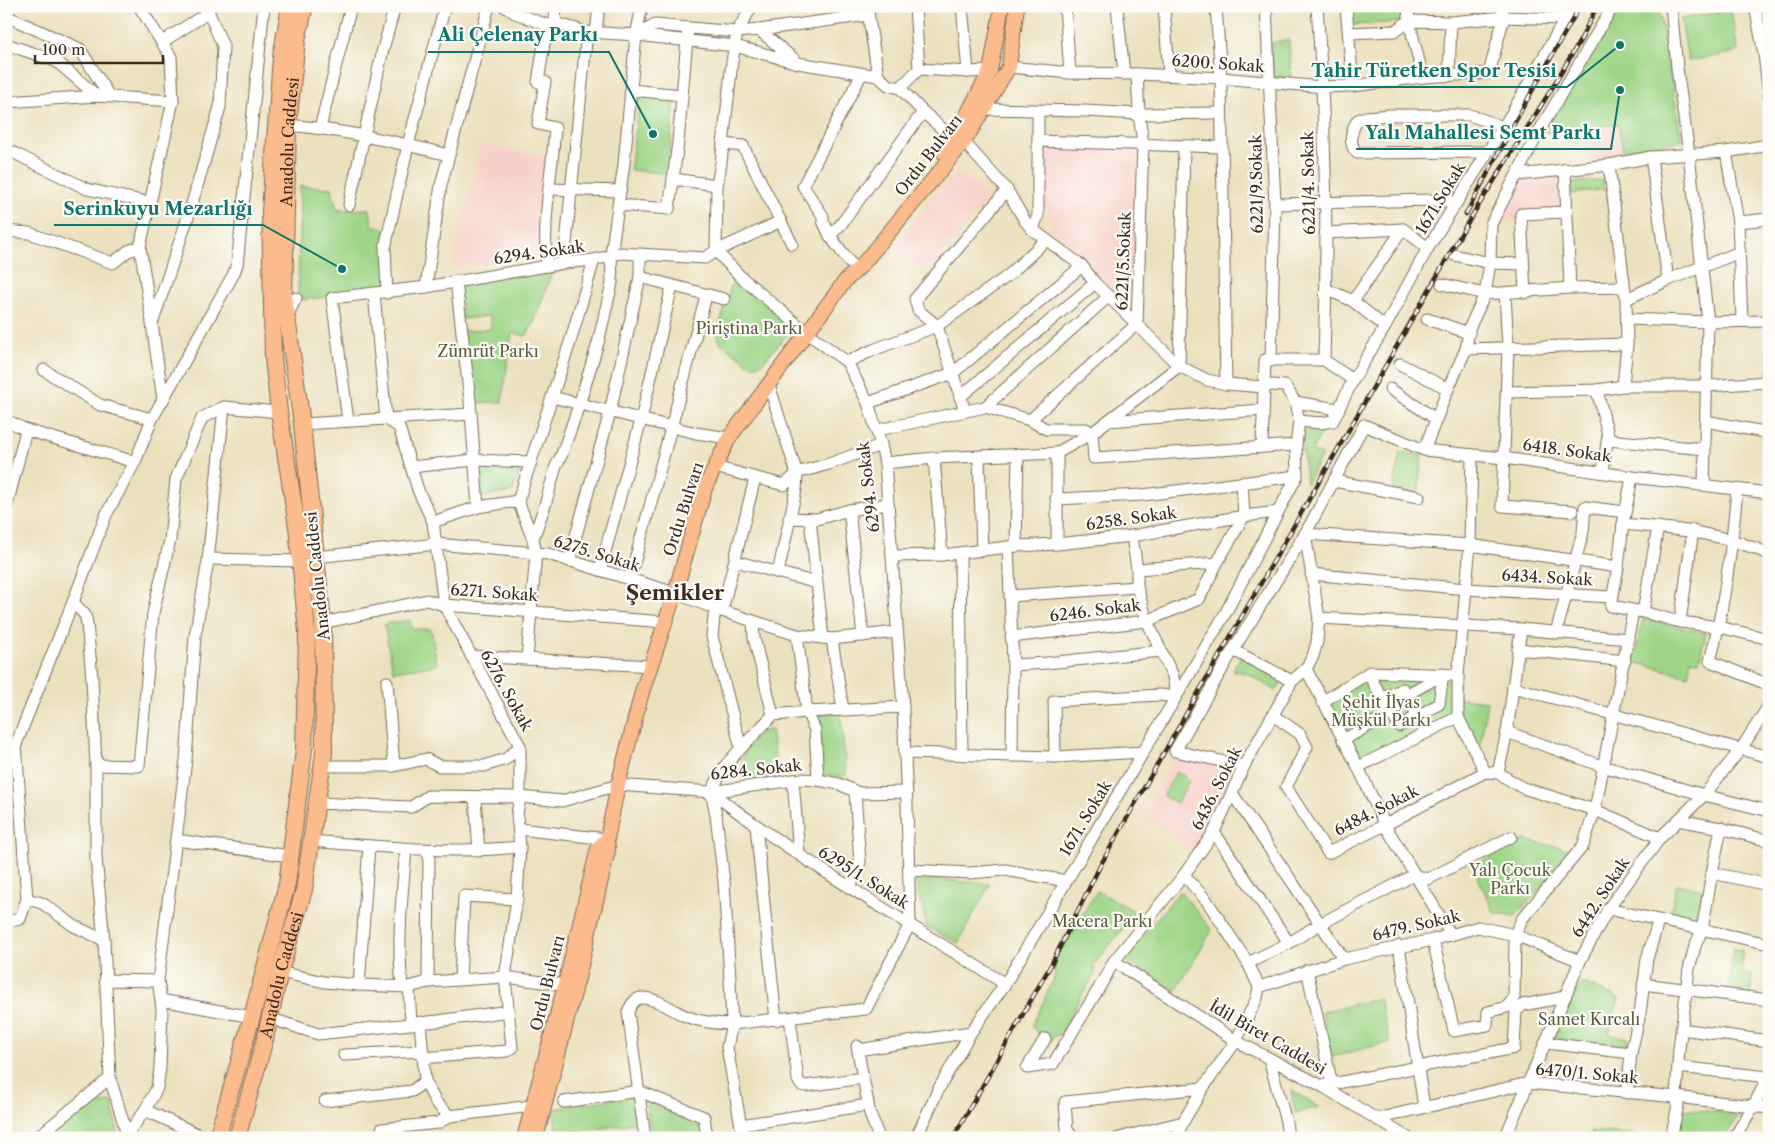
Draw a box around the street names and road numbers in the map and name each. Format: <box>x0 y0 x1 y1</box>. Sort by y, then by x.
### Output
street label: 6200. Sokak <box>1171 50 1266 76</box>
street label: Anadolu Caddesi <box>276 76 303 208</box>
street label: Ordu Bulvarı <box>890 110 966 200</box>
street label: 6221/4. Sokak <box>1297 130 1319 235</box>
street label: 6221/9.Sokak <box>1245 134 1267 234</box>
street label: 1671.Sokak <box>1411 158 1470 238</box>
street label: 6221/5.Sokak <box>1111 210 1135 311</box>
street label: 6294. Sokak <box>492 236 587 268</box>
street label: 6418. Sokak <box>1521 434 1613 466</box>
street label: 6294. Sokak <box>852 440 884 534</box>
street label: Ordu Bulvarı <box>658 459 708 558</box>
street label: 6258. Sokak <box>1084 502 1178 534</box>
street label: Anadolu Caddesi <box>300 510 334 643</box>
street label: 6275. Sokak <box>551 530 643 576</box>
street label: 6434. Sokak <box>1501 565 1594 589</box>
street label: 6271. Sokak <box>450 579 539 605</box>
street label: 6246. Sokak <box>1048 594 1142 626</box>
street label: 6276. Sokak <box>476 646 538 735</box>
street label: 6436. Sokak <box>1186 742 1246 833</box>
street label: 6284. Sokak <box>709 754 803 784</box>
street label: 1671. Sokak <box>1055 776 1116 860</box>
street label: 6484. Sokak <box>1331 780 1422 840</box>
street label: 6295/1. Sokak <box>815 841 914 913</box>
street label: 6442. Sokak <box>1567 853 1634 941</box>
street label: 6479. Sokak <box>1370 905 1463 945</box>
street label: Anadolu Caddesi <box>255 909 307 1041</box>
street label: Ordu Bulvarı <box>525 933 569 1033</box>
street label: İdil Biret Caddesi <box>1206 995 1330 1079</box>
street label: 6470/1. Sokak <box>1535 1059 1640 1088</box>

